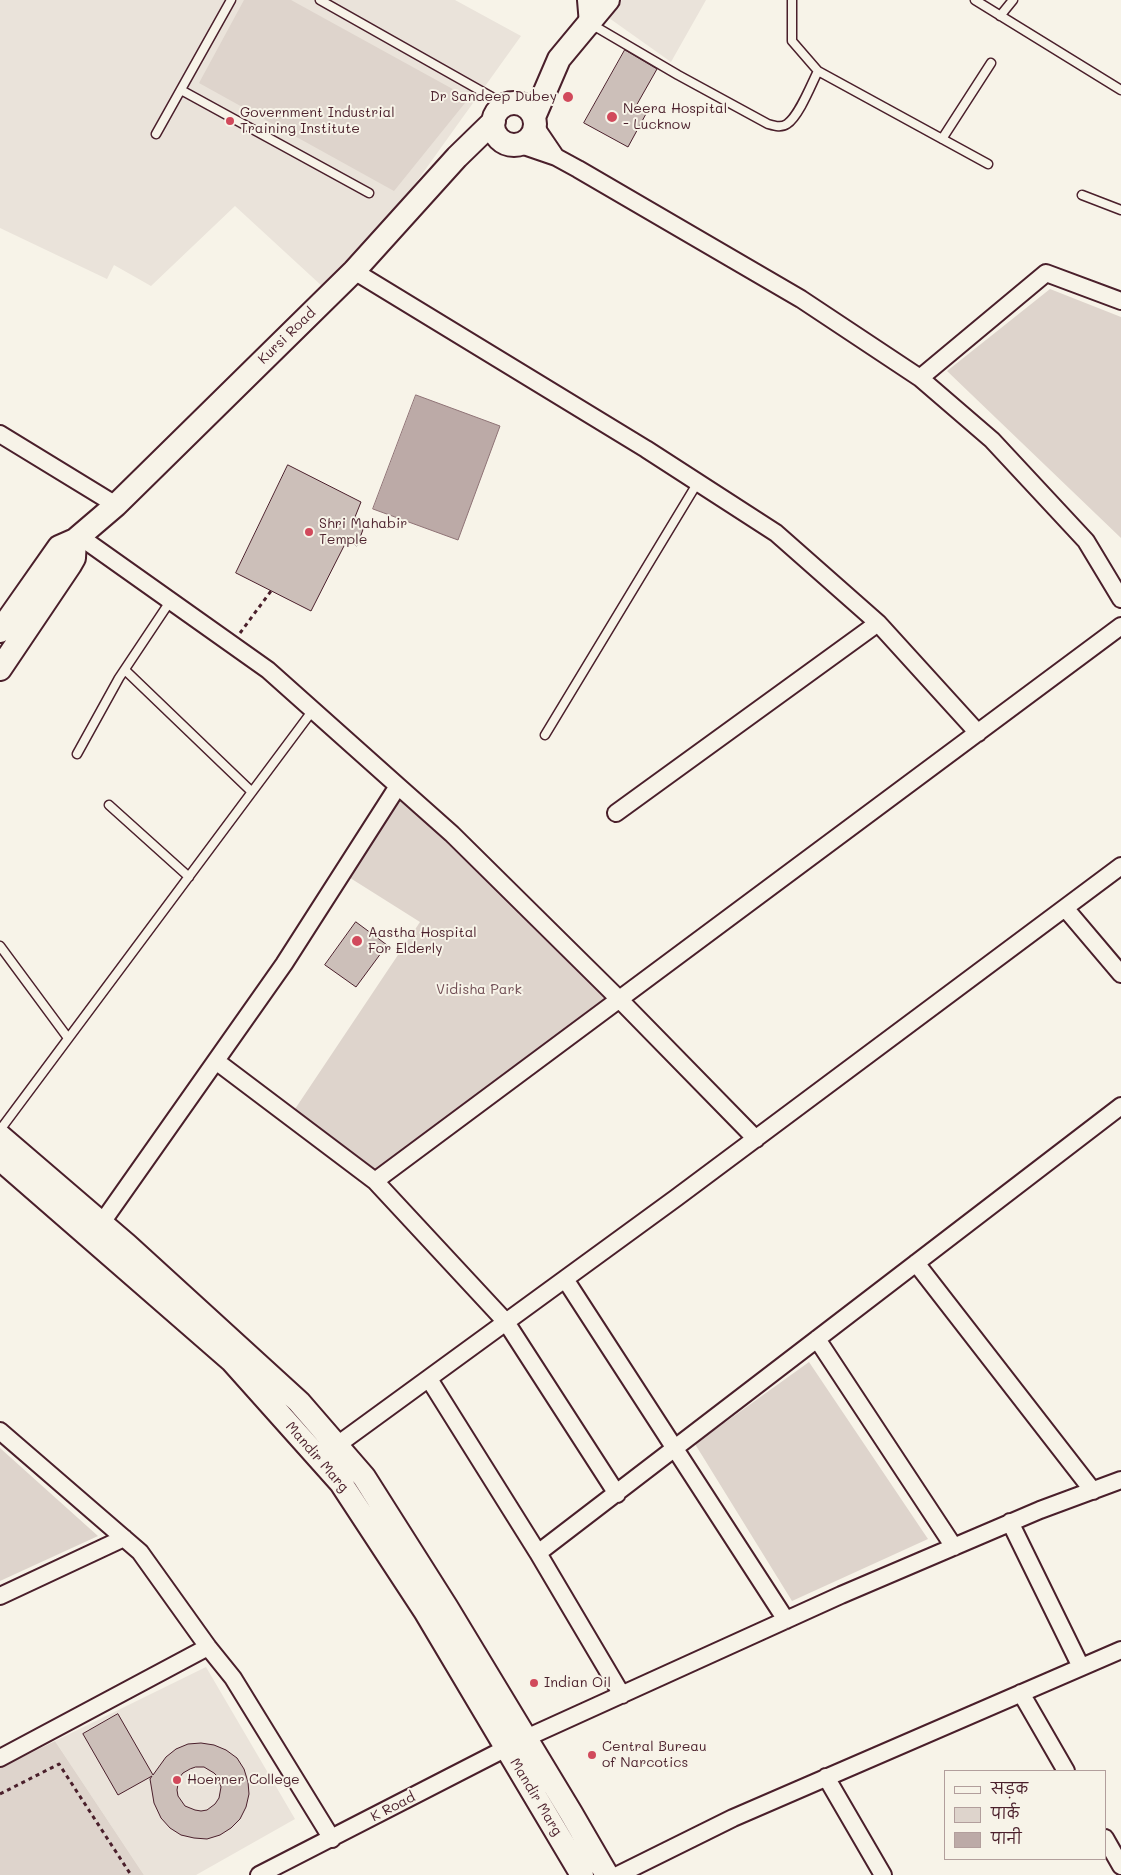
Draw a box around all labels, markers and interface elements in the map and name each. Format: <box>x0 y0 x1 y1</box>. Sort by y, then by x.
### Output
place label: Dr Sandeep Dubey <box>430 89 557 105</box>
marker: Dr Sandeep Dubey <box>561 90 575 104</box>
place label: Neera Hospital - Lucknow <box>623 101 727 134</box>
place label: Government Industrial Training Institute <box>240 105 395 138</box>
marker: Neera Hospital - Lucknow <box>605 110 619 124</box>
marker: Government Industrial Training Institute <box>224 115 236 127</box>
street label: Kursi Road <box>255 304 319 368</box>
place label: Shri Mahabir Temple <box>319 516 407 548</box>
marker: Shri Mahabir Temple <box>303 526 315 538</box>
place label: Aastha Hospital For Elderly <box>368 925 477 958</box>
marker: Aastha Hospital For Elderly <box>350 934 364 948</box>
park label: Vidisha Park <box>436 982 522 998</box>
street label: Mandir Marg <box>282 1419 352 1495</box>
place label: Indian Oil <box>544 1675 611 1691</box>
marker: Indian Oil <box>528 1677 540 1689</box>
place label: Central Bureau of Narcotics <box>602 1739 707 1771</box>
marker: Central Bureau of Narcotics <box>586 1749 598 1761</box>
street label: Mandir Marg <box>506 1755 566 1839</box>
legend <box>944 1770 1106 1860</box>
place label: Hoerner College <box>187 1772 300 1788</box>
marker: Hoerner College <box>171 1774 183 1786</box>
text: सड़क <box>991 1778 1028 1798</box>
street label: K Road <box>368 1789 418 1825</box>
text: पार्क <box>991 1803 1019 1823</box>
text: पानी <box>991 1828 1022 1848</box>

